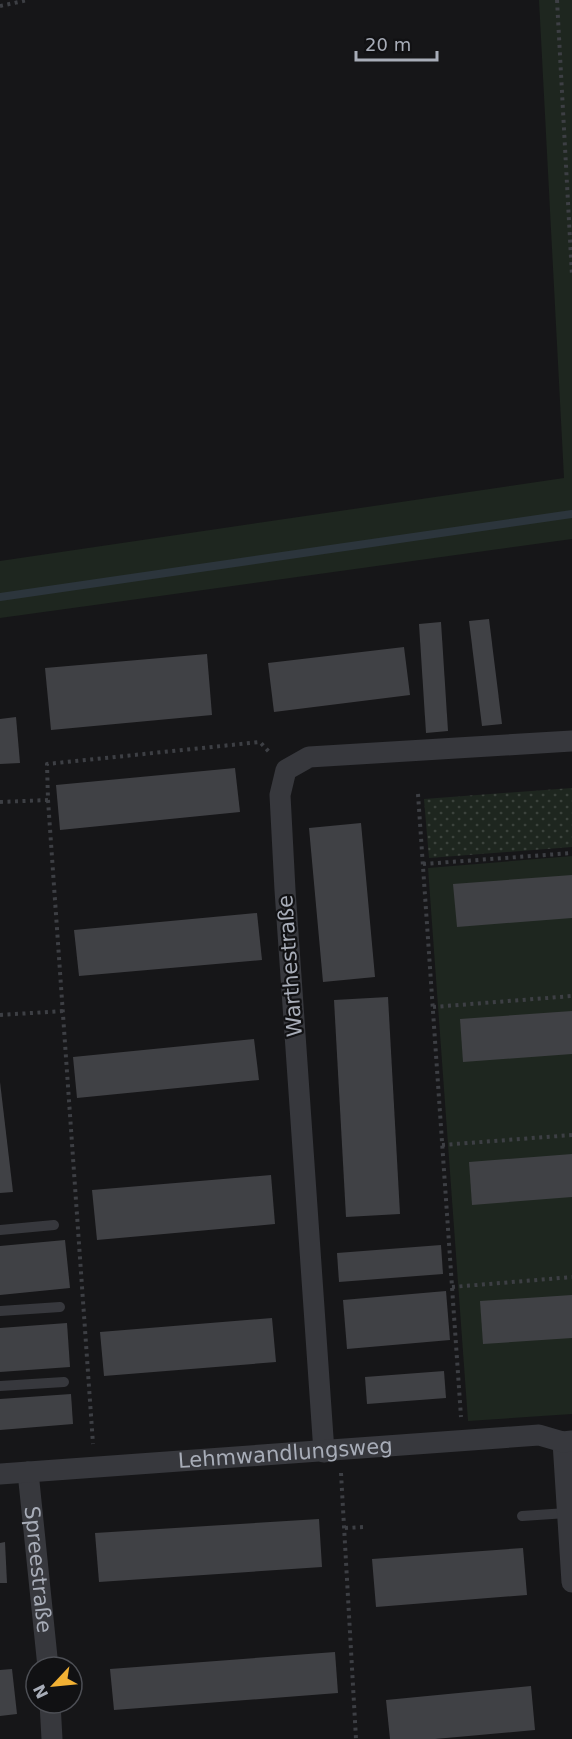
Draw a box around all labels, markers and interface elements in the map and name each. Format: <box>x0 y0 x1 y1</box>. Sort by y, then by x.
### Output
scale bar <box>356 24 437 62</box>
text: 20 m <box>365 34 411 55</box>
street label: Warthestraße <box>273 894 307 1038</box>
street label: Lehmwandlungsweg <box>177 1434 393 1473</box>
street label: Spreestraße <box>20 1505 56 1634</box>
north arrow <box>24 1655 84 1715</box>
text: N <box>29 1681 52 1702</box>

